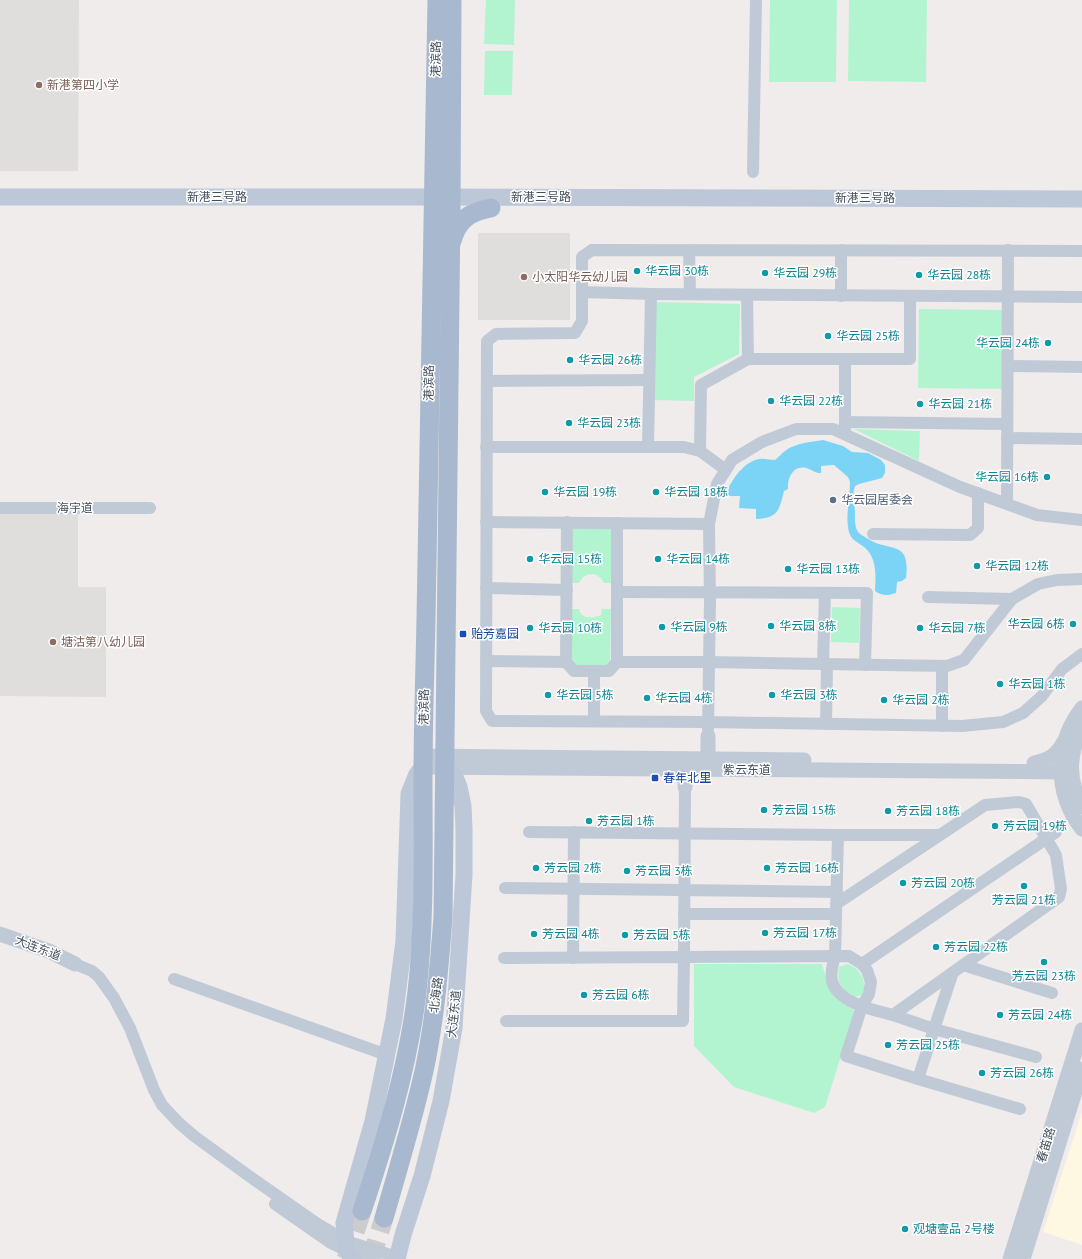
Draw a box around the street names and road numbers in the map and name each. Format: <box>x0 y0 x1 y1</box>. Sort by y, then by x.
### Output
street label: 港滨路 <box>428 41 443 77</box>
street label: 新港三号路 <box>187 189 247 204</box>
street label: 新港三号路 <box>511 189 571 204</box>
street label: 新港三号路 <box>835 190 895 205</box>
street label: 港滨路 <box>421 365 436 401</box>
street label: 海宇道 <box>57 500 93 515</box>
street label: 港滨路 <box>416 689 431 725</box>
street label: 紫云东道 <box>723 762 771 777</box>
street label: 大连东道 <box>13 932 63 963</box>
street label: 北海路 <box>426 976 445 1014</box>
street label: 大连东道 <box>444 989 463 1039</box>
street label: 春笛路 <box>1033 1125 1058 1164</box>

